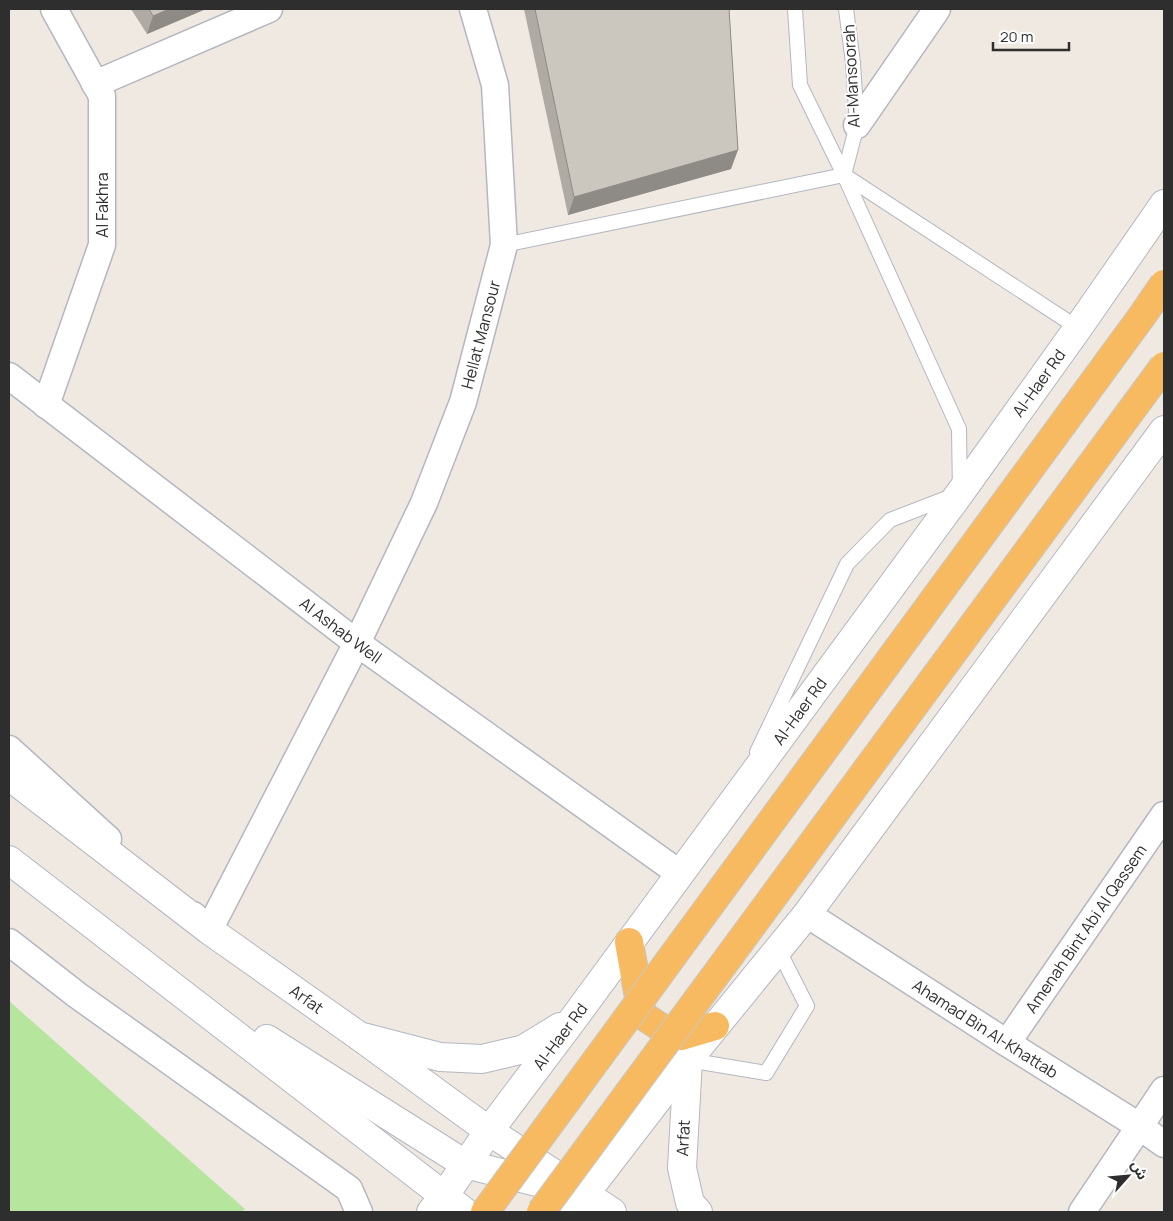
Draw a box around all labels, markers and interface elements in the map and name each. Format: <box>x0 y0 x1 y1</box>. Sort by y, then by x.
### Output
scale bar <box>993 20 1069 52</box>
street label: Al-Mansoorah <box>837 24 865 128</box>
text: 20 m <box>1000 26 1033 47</box>
street label: Al Fakhra <box>91 172 113 238</box>
street label: Hellat Mansour <box>456 278 505 391</box>
street label: Al-Haer Rd <box>1007 345 1070 421</box>
street label: Al Ashab Well <box>295 592 386 668</box>
street label: Al-Haer Rd <box>768 673 832 749</box>
street label: Amenah Bint Abi Al Qassem <box>1020 840 1152 1017</box>
street label: Ahamad Bin Al-Khattab <box>908 974 1062 1083</box>
street label: Arfat <box>285 979 328 1019</box>
street label: Al-Haer Rd <box>528 998 592 1074</box>
street label: Arfat <box>671 1119 695 1157</box>
north arrow <box>1103 1151 1153 1201</box>
text: ش <box>1127 1157 1153 1183</box>

